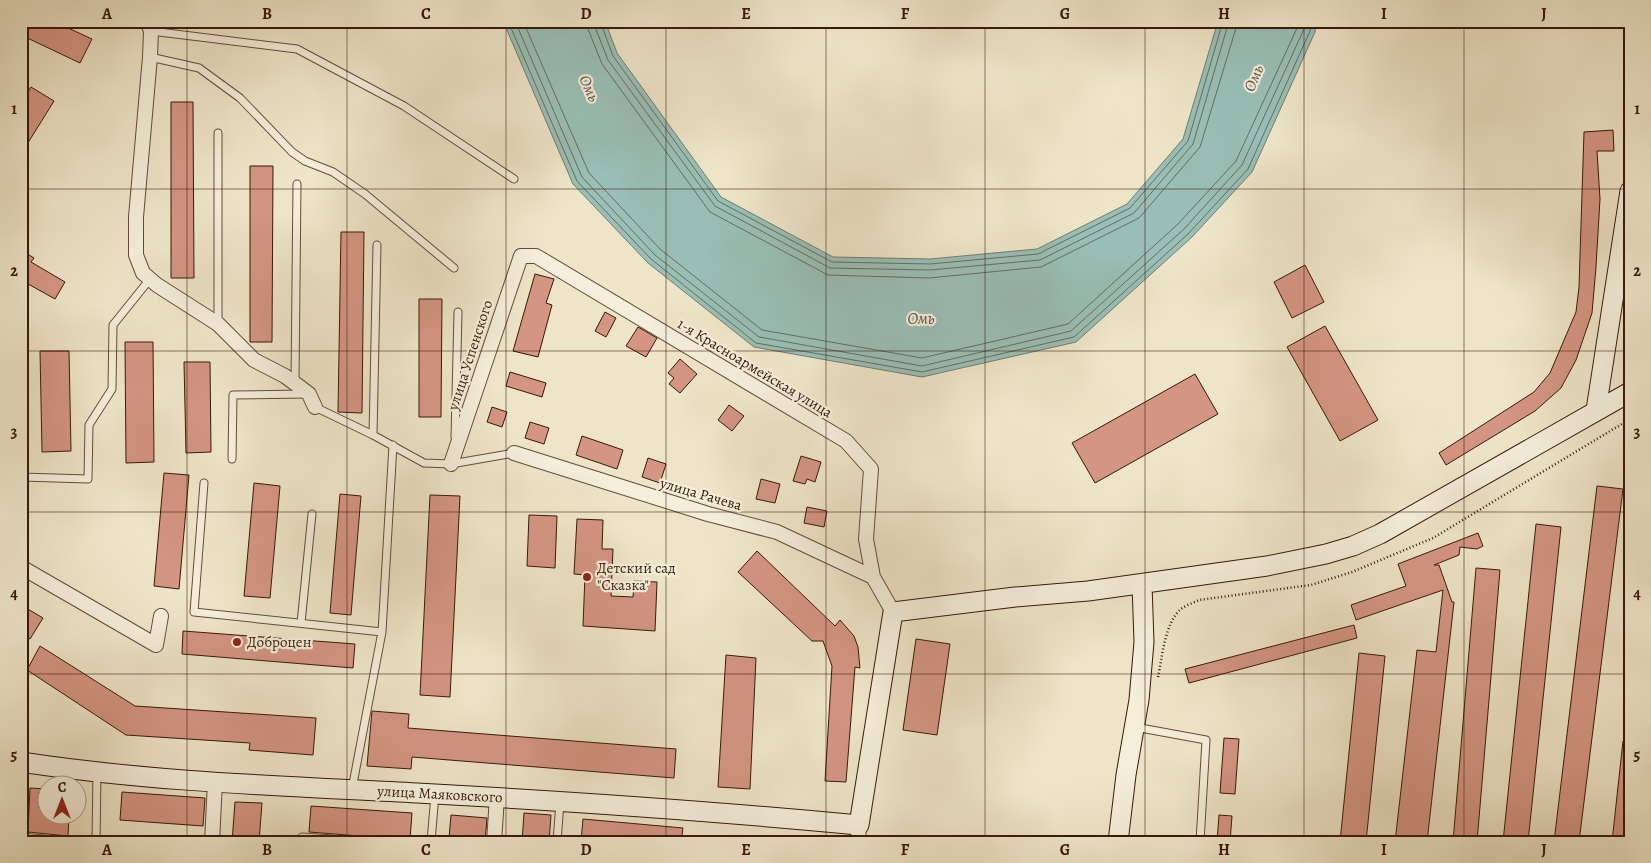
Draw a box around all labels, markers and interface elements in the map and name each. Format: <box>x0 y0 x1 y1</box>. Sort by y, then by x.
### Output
text: A <box>101 3 113 25</box>
text: B <box>262 3 272 25</box>
text: C <box>421 3 431 25</box>
text: D <box>580 3 592 25</box>
text: E <box>741 3 751 25</box>
text: F <box>901 3 910 25</box>
text: G <box>1060 3 1070 25</box>
text: H <box>1218 3 1230 25</box>
text: I <box>1381 3 1387 25</box>
text: J <box>1541 3 1547 25</box>
water label: Омь <box>1238 61 1269 95</box>
water label: Омь <box>574 72 605 106</box>
text: 1 <box>11 98 17 120</box>
text: 1 <box>1634 98 1640 120</box>
text: 2 <box>10 260 18 282</box>
text: 2 <box>1633 260 1641 282</box>
street label: улица Успенского <box>442 297 497 414</box>
water label: Омь <box>907 308 935 330</box>
street label: 1-я Красноармейская улица <box>674 314 836 422</box>
text: 3 <box>11 421 18 443</box>
text: 3 <box>1634 421 1641 443</box>
street label: улица Рачева <box>657 473 744 515</box>
place label: Детский сад "Сказка" <box>597 558 676 595</box>
marker: Детский сад "Сказка" <box>581 571 593 583</box>
text: 4 <box>10 583 18 605</box>
text: 4 <box>1633 583 1641 605</box>
place label: Доброцен <box>247 632 312 652</box>
marker: Доброцен <box>231 636 243 648</box>
text: 5 <box>11 744 18 766</box>
text: 5 <box>1634 744 1641 766</box>
north arrow <box>38 776 88 826</box>
text: С <box>58 778 67 797</box>
street label: улица Маяковского <box>376 781 503 807</box>
text: A <box>101 839 113 861</box>
text: B <box>262 839 272 861</box>
text: C <box>421 839 431 861</box>
text: D <box>580 839 592 861</box>
text: E <box>741 839 751 861</box>
text: F <box>901 839 910 861</box>
text: G <box>1060 839 1070 861</box>
text: H <box>1218 839 1230 861</box>
text: I <box>1381 839 1387 861</box>
text: J <box>1541 839 1547 861</box>

